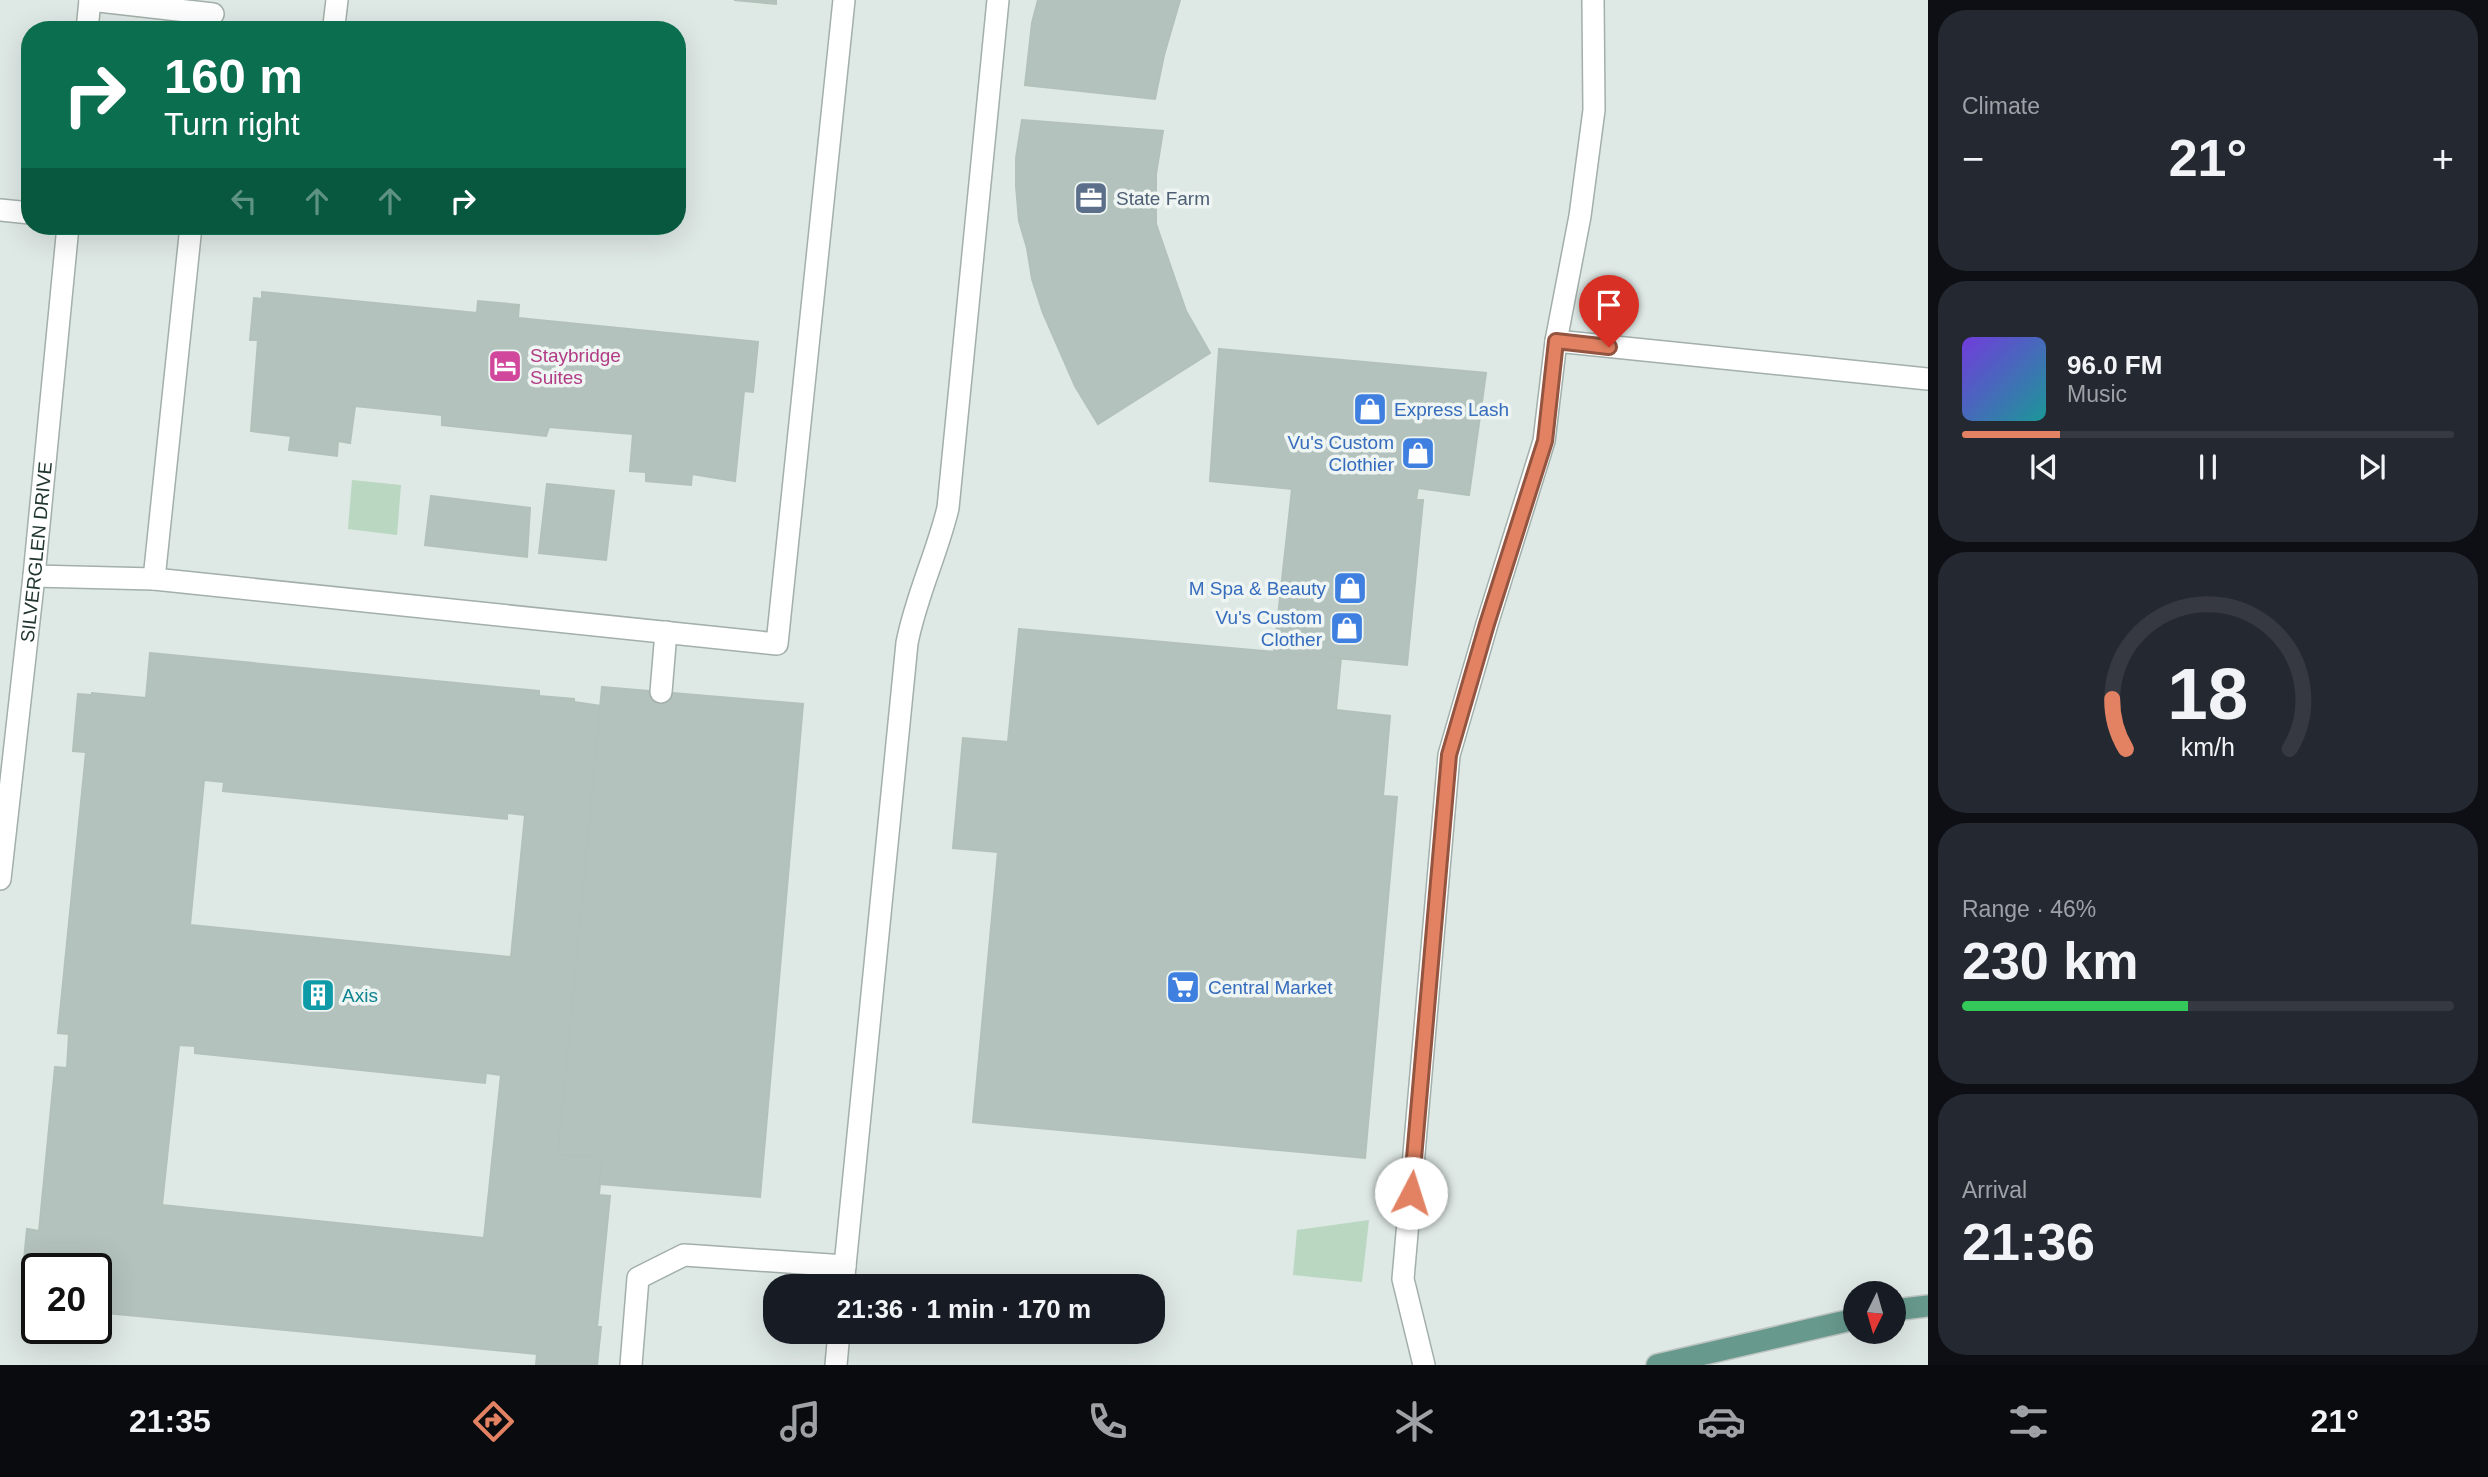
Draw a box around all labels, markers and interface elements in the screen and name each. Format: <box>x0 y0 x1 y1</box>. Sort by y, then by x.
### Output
icon: right <box>49 49 140 140</box>
text: 160 m <box>164 49 303 103</box>
text: Climate <box>1962 93 2040 119</box>
text: Turn right <box>164 106 300 142</box>
text: 21° <box>2169 129 2247 187</box>
text: − <box>1962 138 1984 180</box>
text: + <box>2432 138 2454 180</box>
office icon: State Farm <box>1072 179 1110 217</box>
icon: left <box>225 182 263 220</box>
icon: ahead <box>298 182 336 220</box>
icon: ahead <box>371 182 409 220</box>
icon: right <box>444 182 482 220</box>
place label: State Farm <box>1116 188 1210 209</box>
pin <box>1579 275 1639 347</box>
icon: arrive <box>1590 286 1628 324</box>
place label: Staybridge Suites <box>530 345 621 388</box>
hotel icon: Staybridge Suites <box>486 347 524 385</box>
text: 96.0 FM <box>2067 350 2162 380</box>
text: Music <box>2067 381 2127 407</box>
shop icon: Express Lash <box>1351 390 1389 428</box>
place label: Express Lash <box>1394 399 1509 420</box>
place label: Vu's Custom Clothier <box>1288 432 1395 475</box>
shop icon: Vu's Custom Clothier <box>1399 434 1437 472</box>
icon: previous <box>2025 448 2063 486</box>
icon: pause <box>2189 448 2227 486</box>
icon: next <box>2353 448 2391 486</box>
street label: SILVERGLEN DRIVE <box>17 461 56 643</box>
shop icon: M Spa & Beauty <box>1331 569 1369 607</box>
place label: M Spa & Beauty <box>1189 578 1326 599</box>
place label: Vu's Custom Clother <box>1216 607 1323 650</box>
shop icon: Vu's Custom Clother <box>1328 609 1366 647</box>
text: 18 <box>2168 653 2248 734</box>
text: km/h <box>2181 732 2235 760</box>
text: Range · 46% <box>1962 896 2096 922</box>
text: 230 km <box>1962 932 2138 990</box>
supermarket icon: Central Market <box>1164 968 1202 1006</box>
building icon: Axis <box>299 976 337 1014</box>
place label: Central Market <box>1208 977 1333 998</box>
place label: Axis <box>342 985 378 1006</box>
position arrow <box>1374 1156 1448 1230</box>
text: Arrival <box>1962 1177 2027 1203</box>
text: 21:36 <box>1962 1213 2095 1271</box>
speed limit sign: 20 <box>21 1253 112 1344</box>
north arrow <box>1843 1281 1906 1344</box>
map controls <box>1843 1281 1906 1344</box>
text: 21:36 · 1 min · 170 m <box>837 1294 1091 1324</box>
icon: directions <box>469 1397 518 1446</box>
icon: music <box>776 1397 825 1446</box>
icon: phone <box>1083 1397 1132 1446</box>
icon: climate <box>1390 1397 1439 1446</box>
icon: car <box>1697 1397 1746 1446</box>
icon: filters <box>2004 1397 2053 1446</box>
text: 21:35 <box>129 1403 211 1439</box>
text: 21° <box>2311 1403 2359 1439</box>

